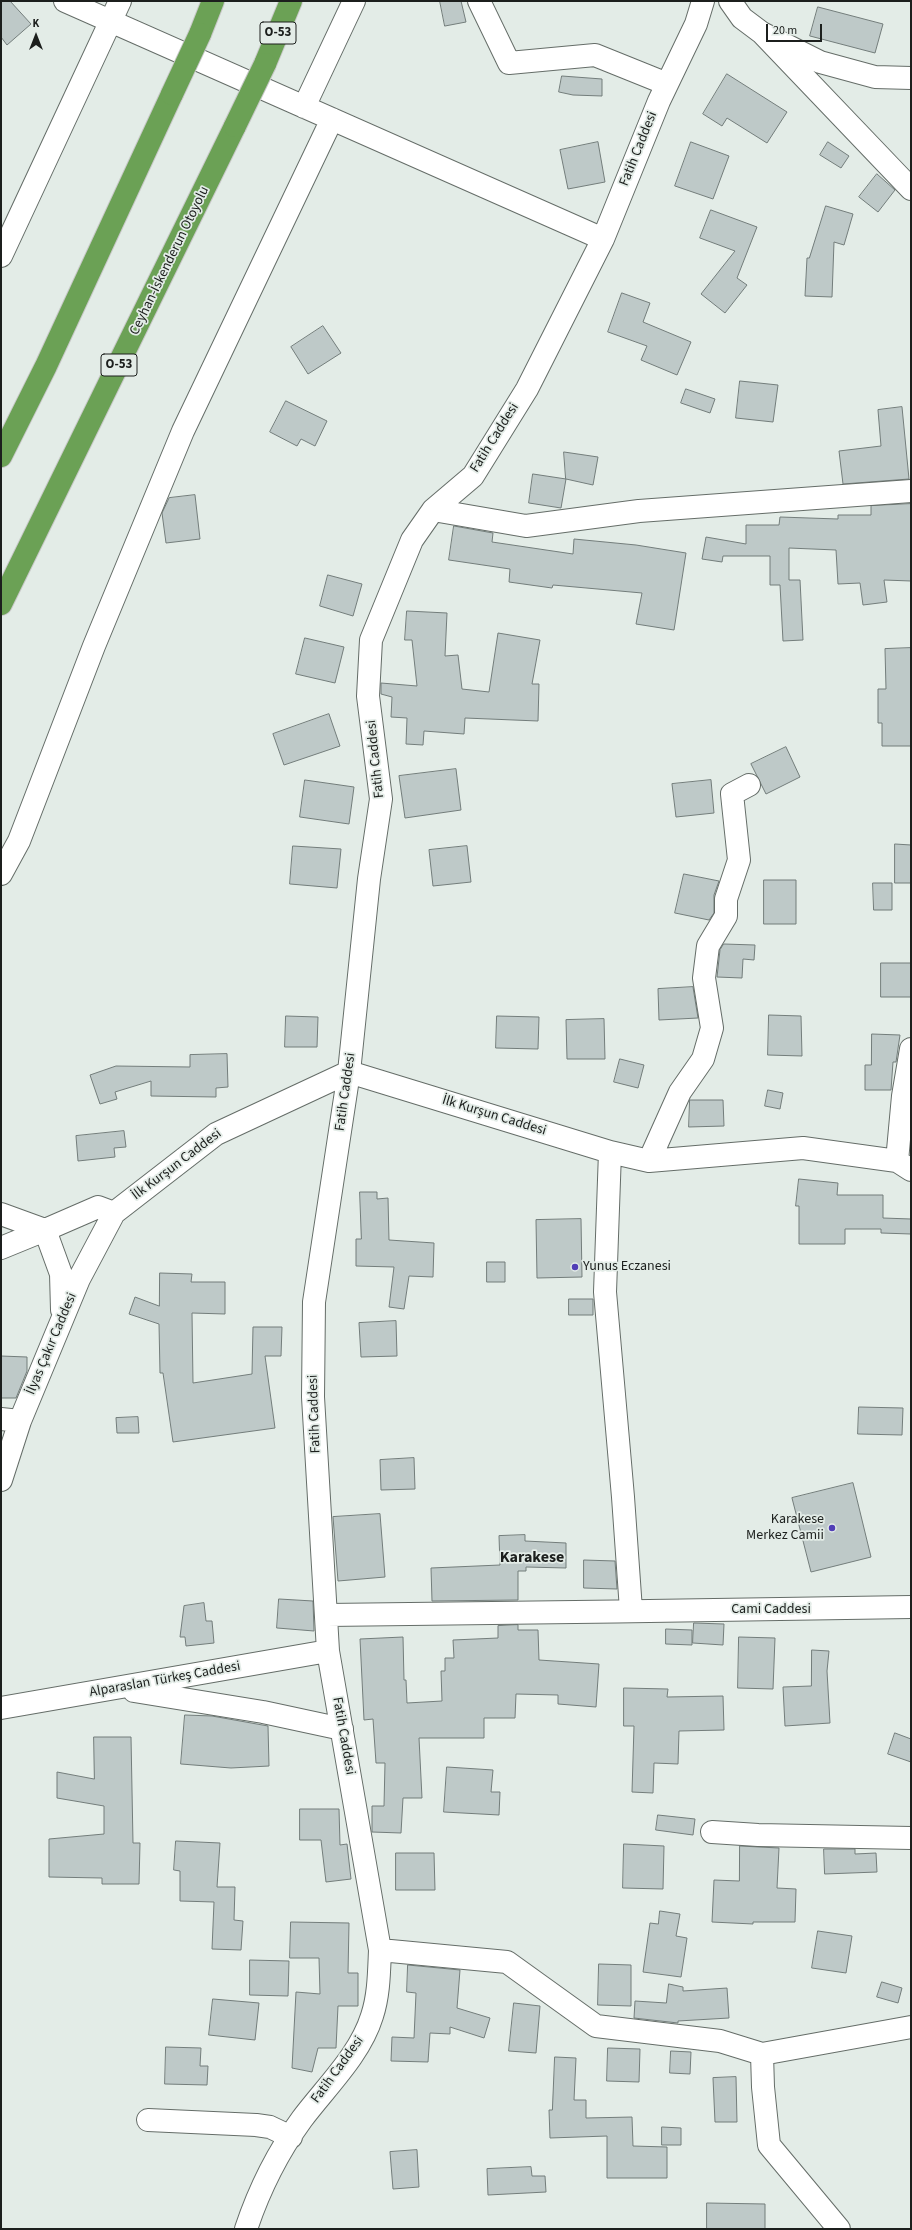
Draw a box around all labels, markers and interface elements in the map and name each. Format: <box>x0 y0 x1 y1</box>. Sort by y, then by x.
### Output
north arrow <box>16 16 56 56</box>
text: K <box>33 16 39 31</box>
scale bar <box>768 16 824 42</box>
road number: O-53 <box>260 22 296 44</box>
text: 20 m <box>773 22 797 39</box>
street label: Fatih Caddesi <box>616 109 662 189</box>
street label: Ceyhan-İskenderun Otoyolu <box>127 184 213 338</box>
road number: O-53 <box>101 354 137 376</box>
street label: Fatih Caddesi <box>467 400 523 476</box>
street label: Fatih Caddesi <box>364 719 388 799</box>
street label: Fatih Caddesi <box>332 1052 360 1132</box>
street label: İlk Kurşun Caddesi <box>440 1092 548 1140</box>
street label: İlk Kurşun Caddesi <box>129 1126 225 1204</box>
place label: Yunus Eczanesi <box>583 1259 671 1275</box>
marker: Yunus Eczanesi <box>570 1262 580 1272</box>
street label: İlyas Çakır Caddesi <box>23 1290 81 1398</box>
street label: Fatih Caddesi <box>305 1374 325 1454</box>
place label: Karakese Merkez Camii <box>746 1512 824 1544</box>
marker: Karakese Merkez Camii <box>827 1523 837 1533</box>
district label: Karakese <box>500 1548 564 1568</box>
street label: Cami Caddesi <box>731 1602 811 1618</box>
street label: Alparaslan Türkeş Caddesi <box>88 1658 242 1702</box>
street label: Fatih Caddesi <box>328 1696 358 1776</box>
street label: Fatih Caddesi <box>308 2033 368 2107</box>

